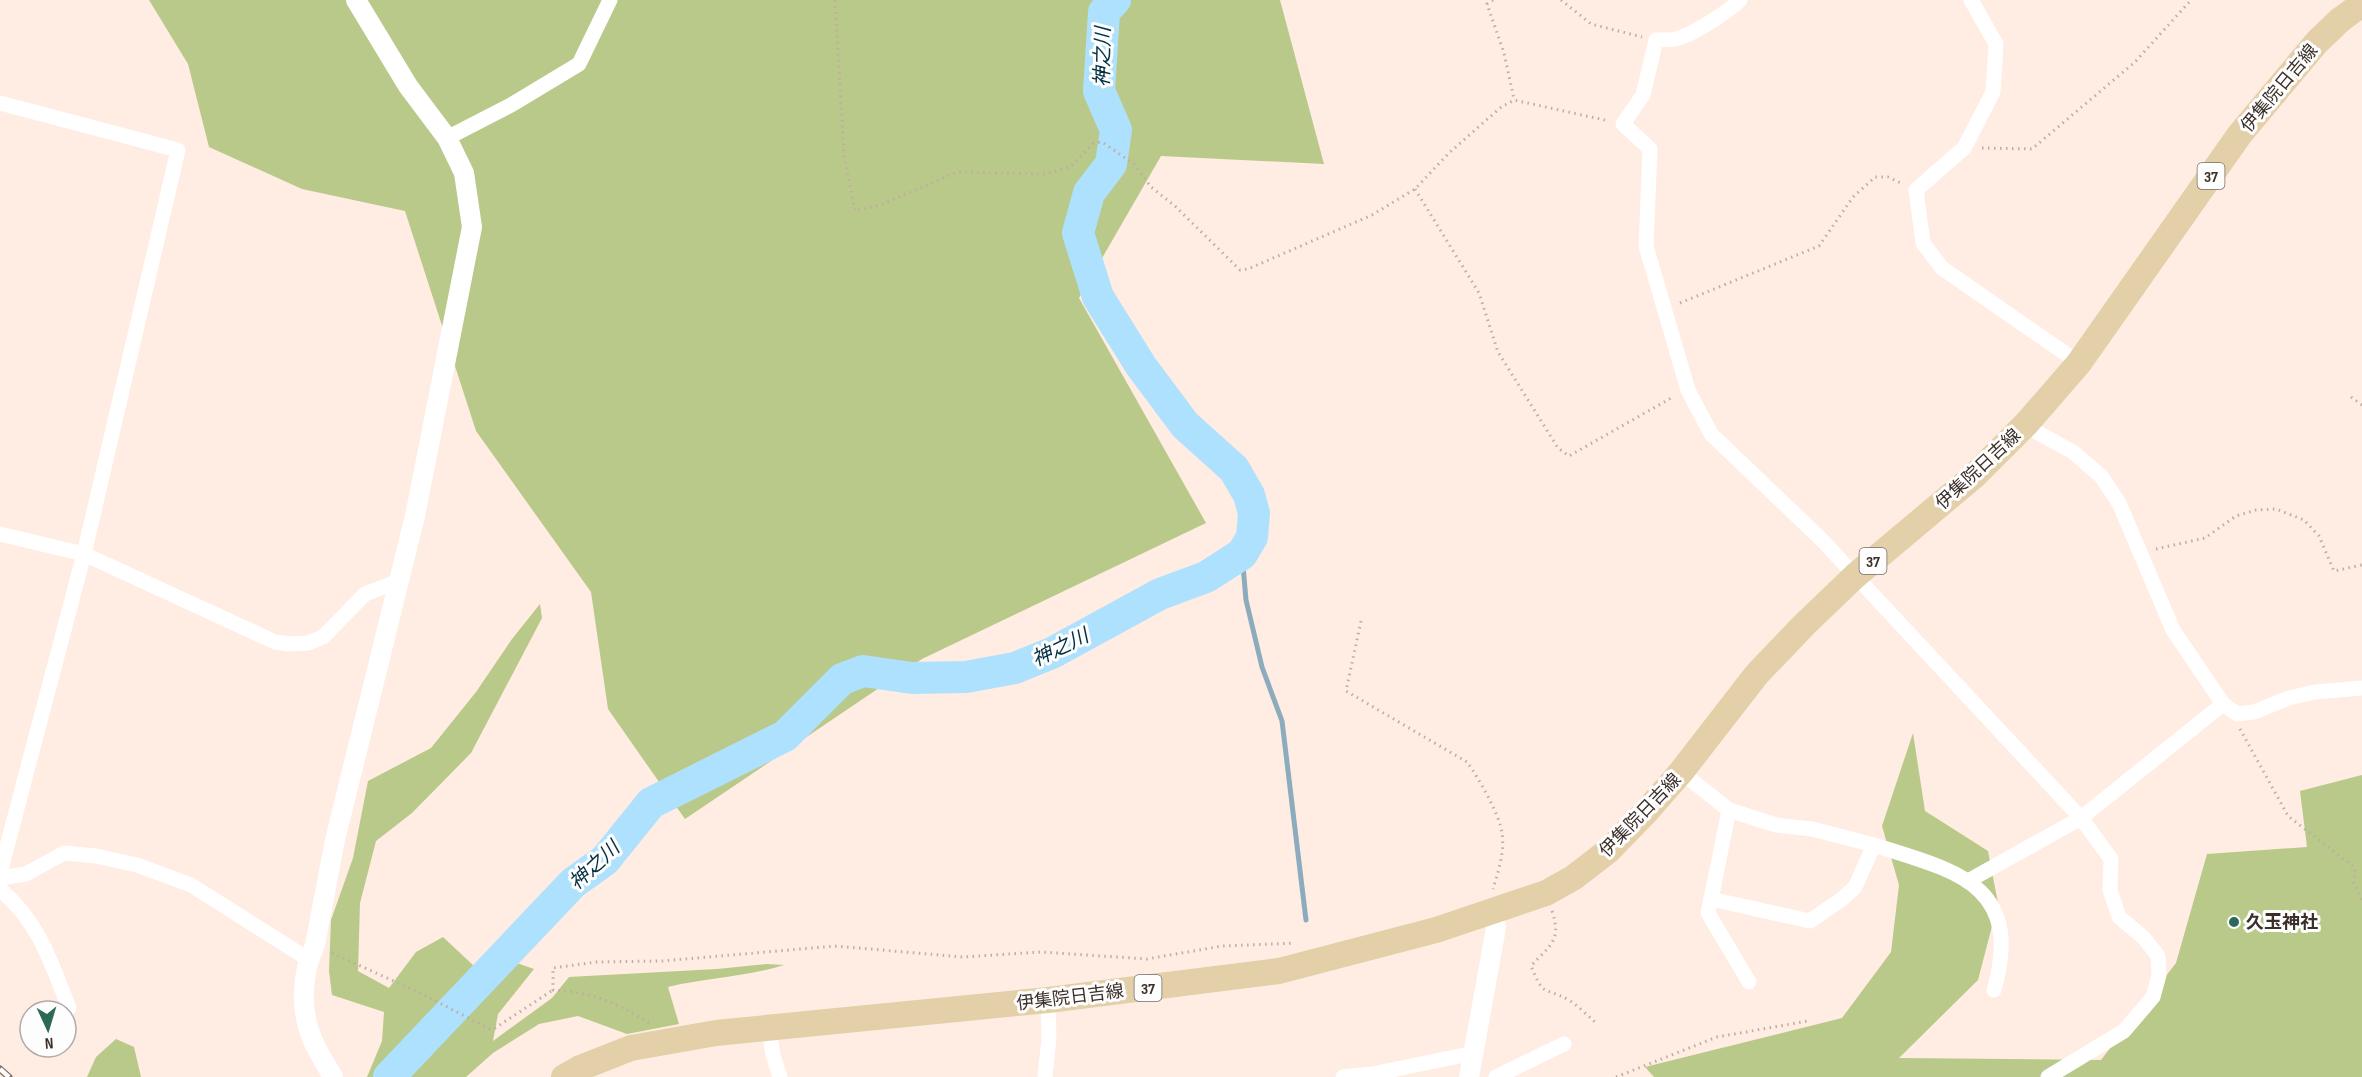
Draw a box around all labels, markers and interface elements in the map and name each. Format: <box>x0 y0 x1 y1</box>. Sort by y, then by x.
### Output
water label: 神之川 <box>1090 25 1116 87</box>
street label: 伊集院日吉線 <box>2237 40 2322 136</box>
road number: 37 <box>2198 163 2224 189</box>
street label: 伊集院日吉線 <box>1932 425 2025 514</box>
road number: 37 <box>1860 548 1886 574</box>
water label: 神之川 <box>1028 623 1094 672</box>
street label: 伊集院日吉線 <box>1595 769 1685 861</box>
water label: 神之川 <box>565 835 626 895</box>
place label: 久玉神社 <box>2246 912 2318 933</box>
marker: 久玉神社 <box>2227 915 2241 929</box>
road number: 37 <box>1134 975 1162 1001</box>
street label: 伊集院日吉線 <box>1015 980 1125 1014</box>
north arrow <box>18 999 78 1059</box>
text: N <box>44 1033 54 1052</box>

